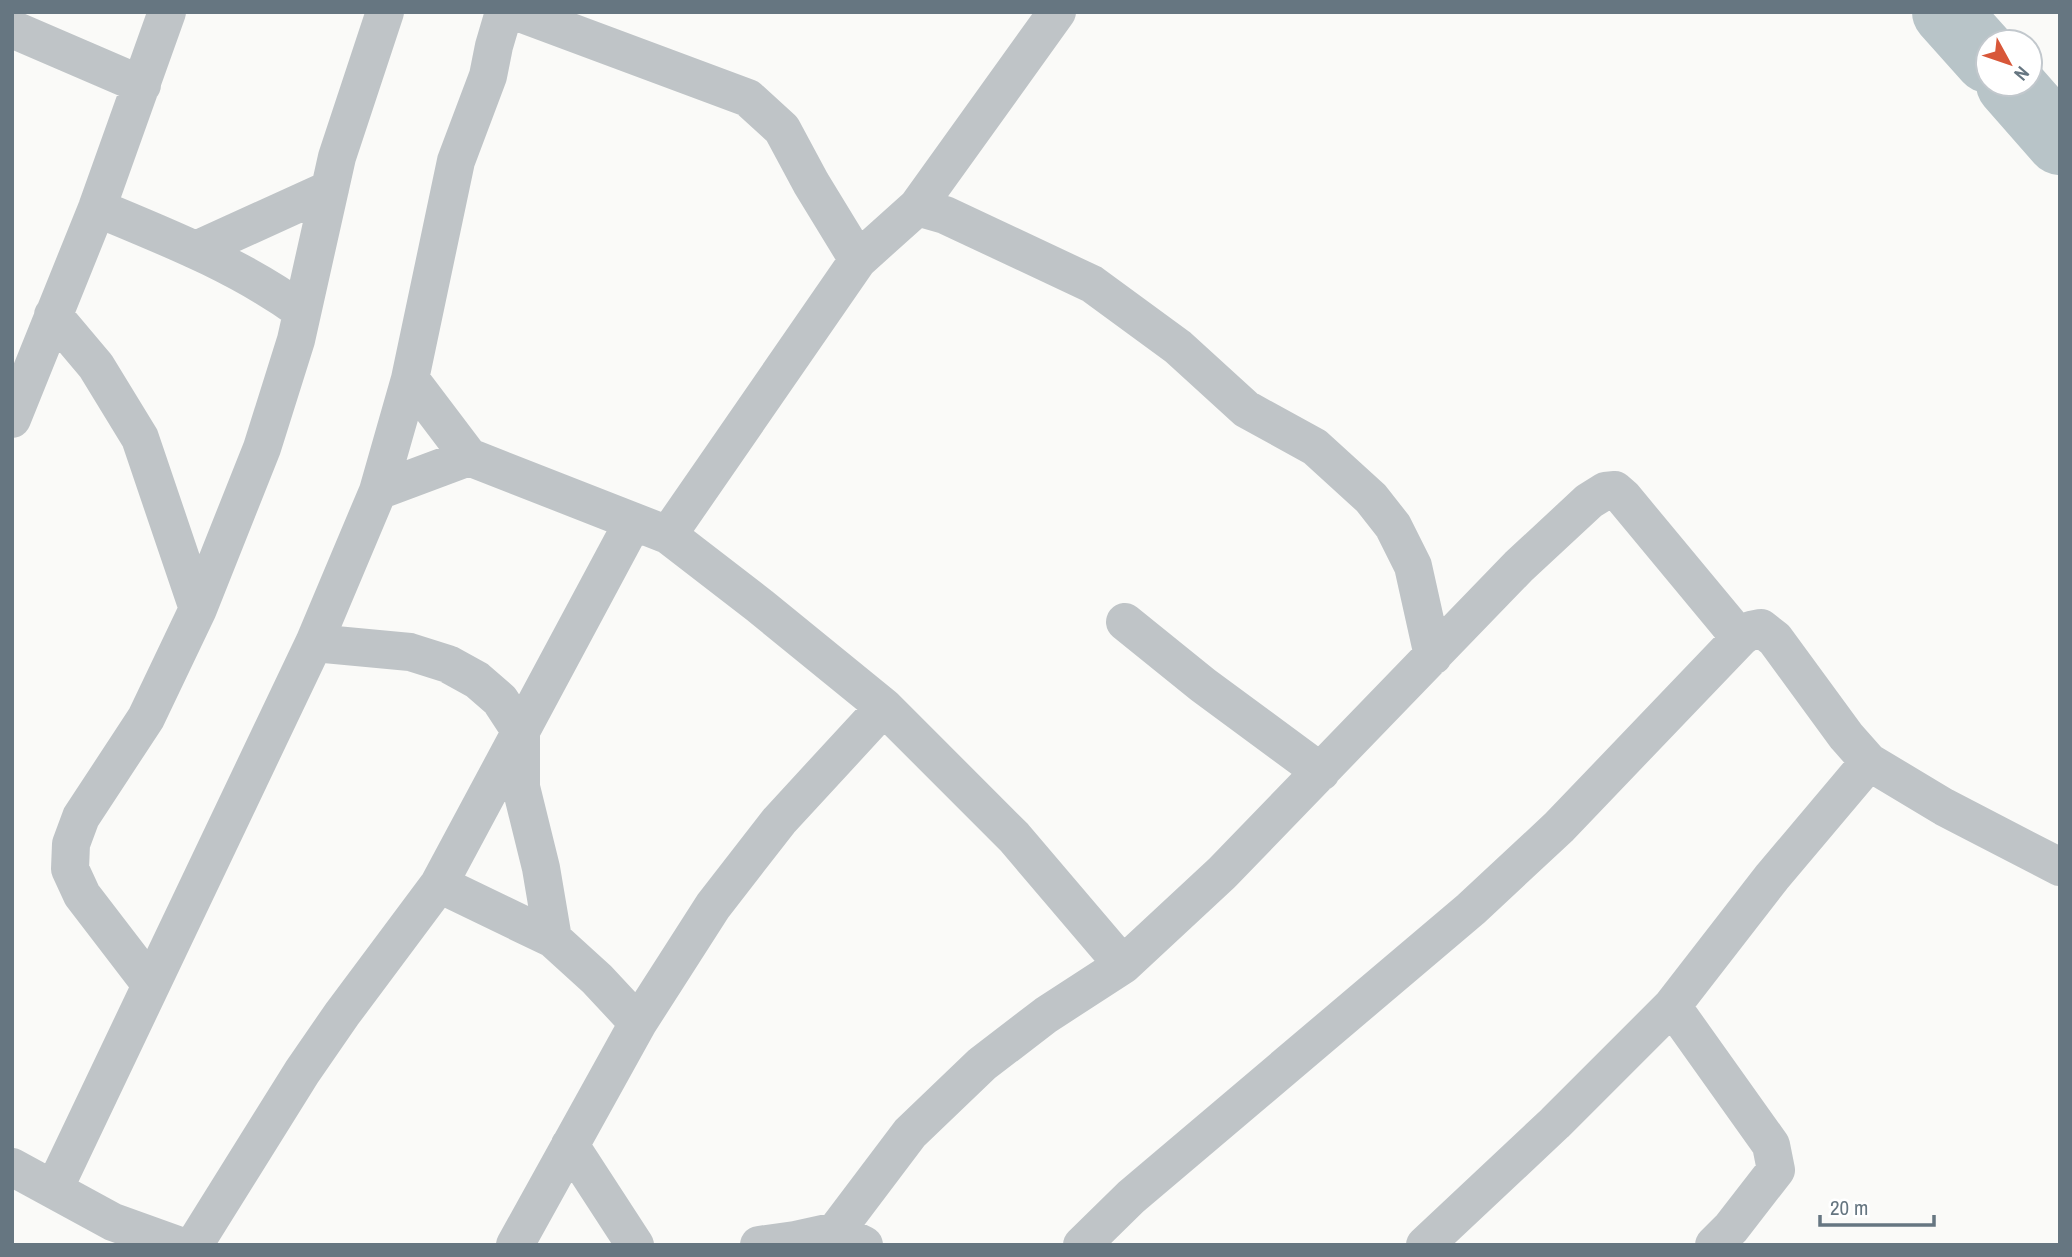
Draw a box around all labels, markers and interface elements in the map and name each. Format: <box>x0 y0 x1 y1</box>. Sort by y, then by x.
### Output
north arrow <box>1974 28 2044 98</box>
text: N <box>2008 61 2036 87</box>
scale bar <box>1820 1184 1934 1228</box>
text: 20 m <box>1830 1193 1868 1222</box>

